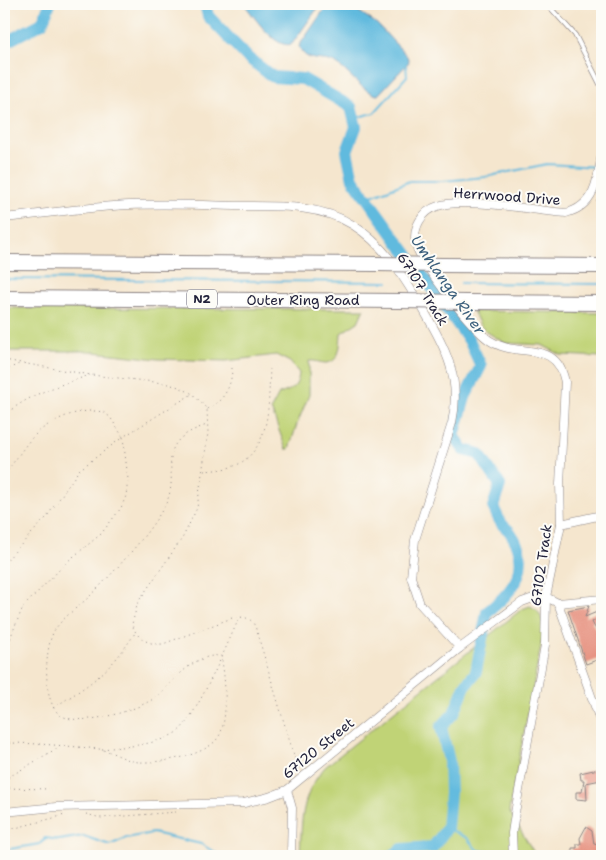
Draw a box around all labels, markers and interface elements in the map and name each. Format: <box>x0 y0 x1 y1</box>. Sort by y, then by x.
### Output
street label: Herrwood Drive <box>453 183 561 209</box>
water label: Umhlanga River <box>406 231 490 340</box>
street label: 67107 Track <box>393 249 453 329</box>
road number: N2 <box>187 290 217 308</box>
street label: Outer Ring Road <box>246 291 360 309</box>
street label: 67102 Track <box>526 523 556 607</box>
street label: 67120 Street <box>278 713 358 783</box>

